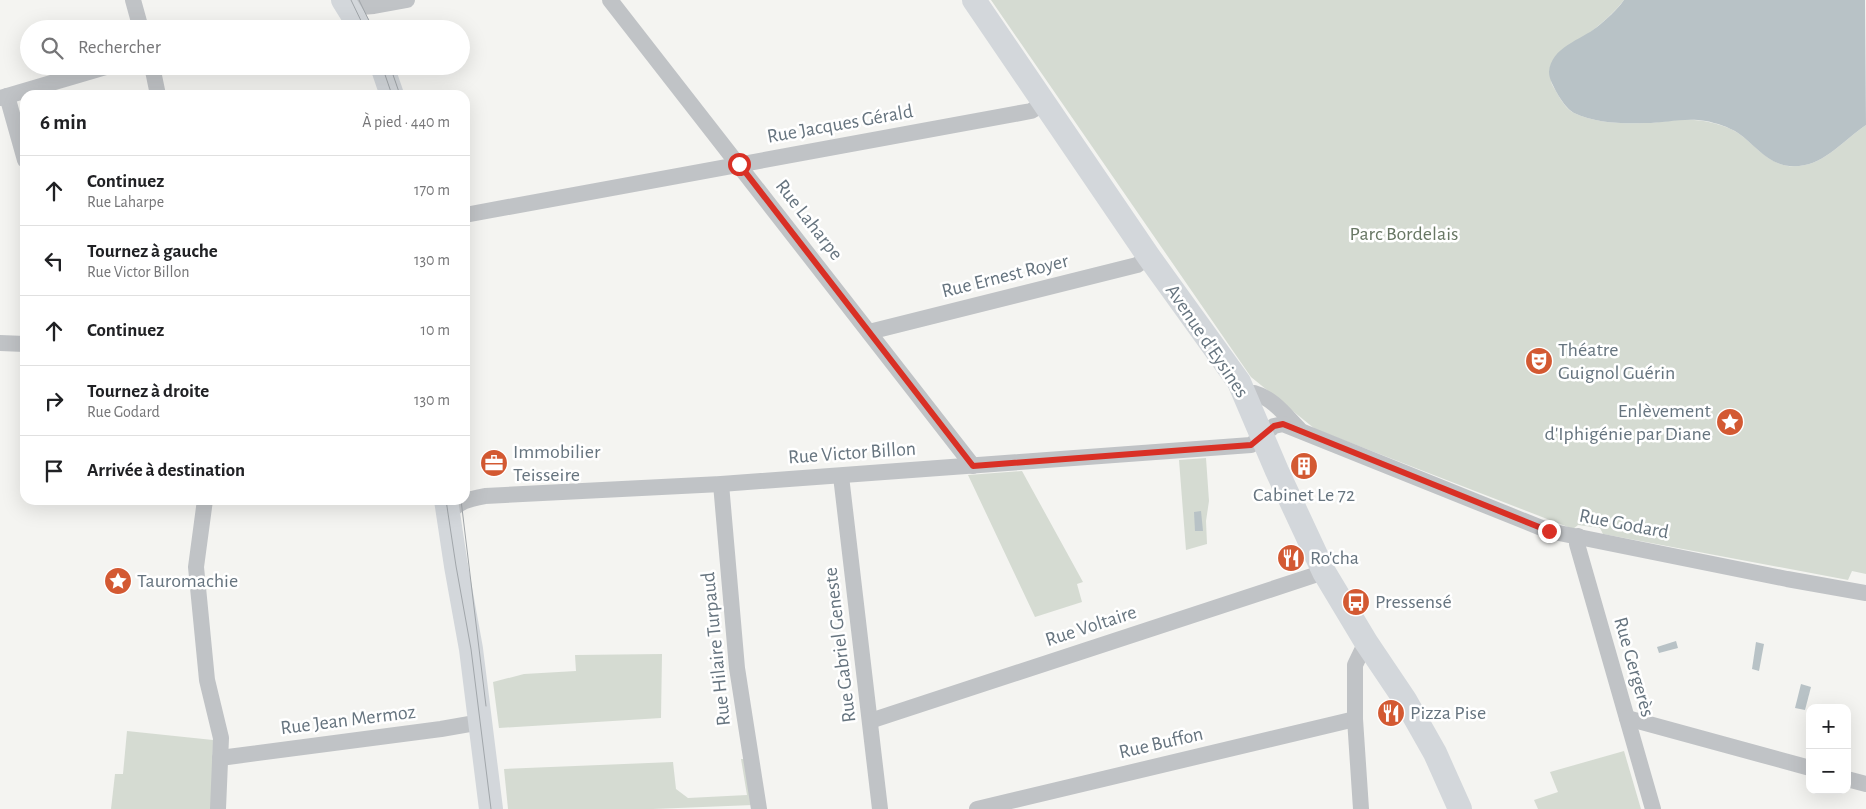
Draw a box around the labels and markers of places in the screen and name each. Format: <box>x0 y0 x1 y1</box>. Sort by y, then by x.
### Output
place label: Théatre Guignol Guérin <box>1558 340 1675 383</box>
theatre icon: Théatre Guignol Guérin <box>1524 346 1554 376</box>
place label: Enlèvement d'Iphigénie par Diane <box>1545 401 1712 444</box>
place icon: Enlèvement d'Iphigénie par Diane <box>1715 407 1745 437</box>
place label: Immobilier Teisseire <box>513 442 601 485</box>
office icon: Immobilier Teisseire <box>479 448 509 478</box>
building icon: Cabinet Le 72 <box>1289 451 1319 481</box>
place label: Cabinet Le 72 <box>1253 485 1355 505</box>
restaurant icon: Ro'cha <box>1276 543 1306 573</box>
place label: Ro'cha <box>1310 548 1359 568</box>
place icon: Tauromachie <box>103 566 133 596</box>
place label: Tauromachie <box>137 571 238 591</box>
bus stop icon: Pressensé <box>1341 587 1371 617</box>
place label: Pressensé <box>1375 592 1452 612</box>
restaurant icon: Pizza Pise <box>1376 698 1406 728</box>
place label: Pizza Pise <box>1410 703 1486 723</box>

